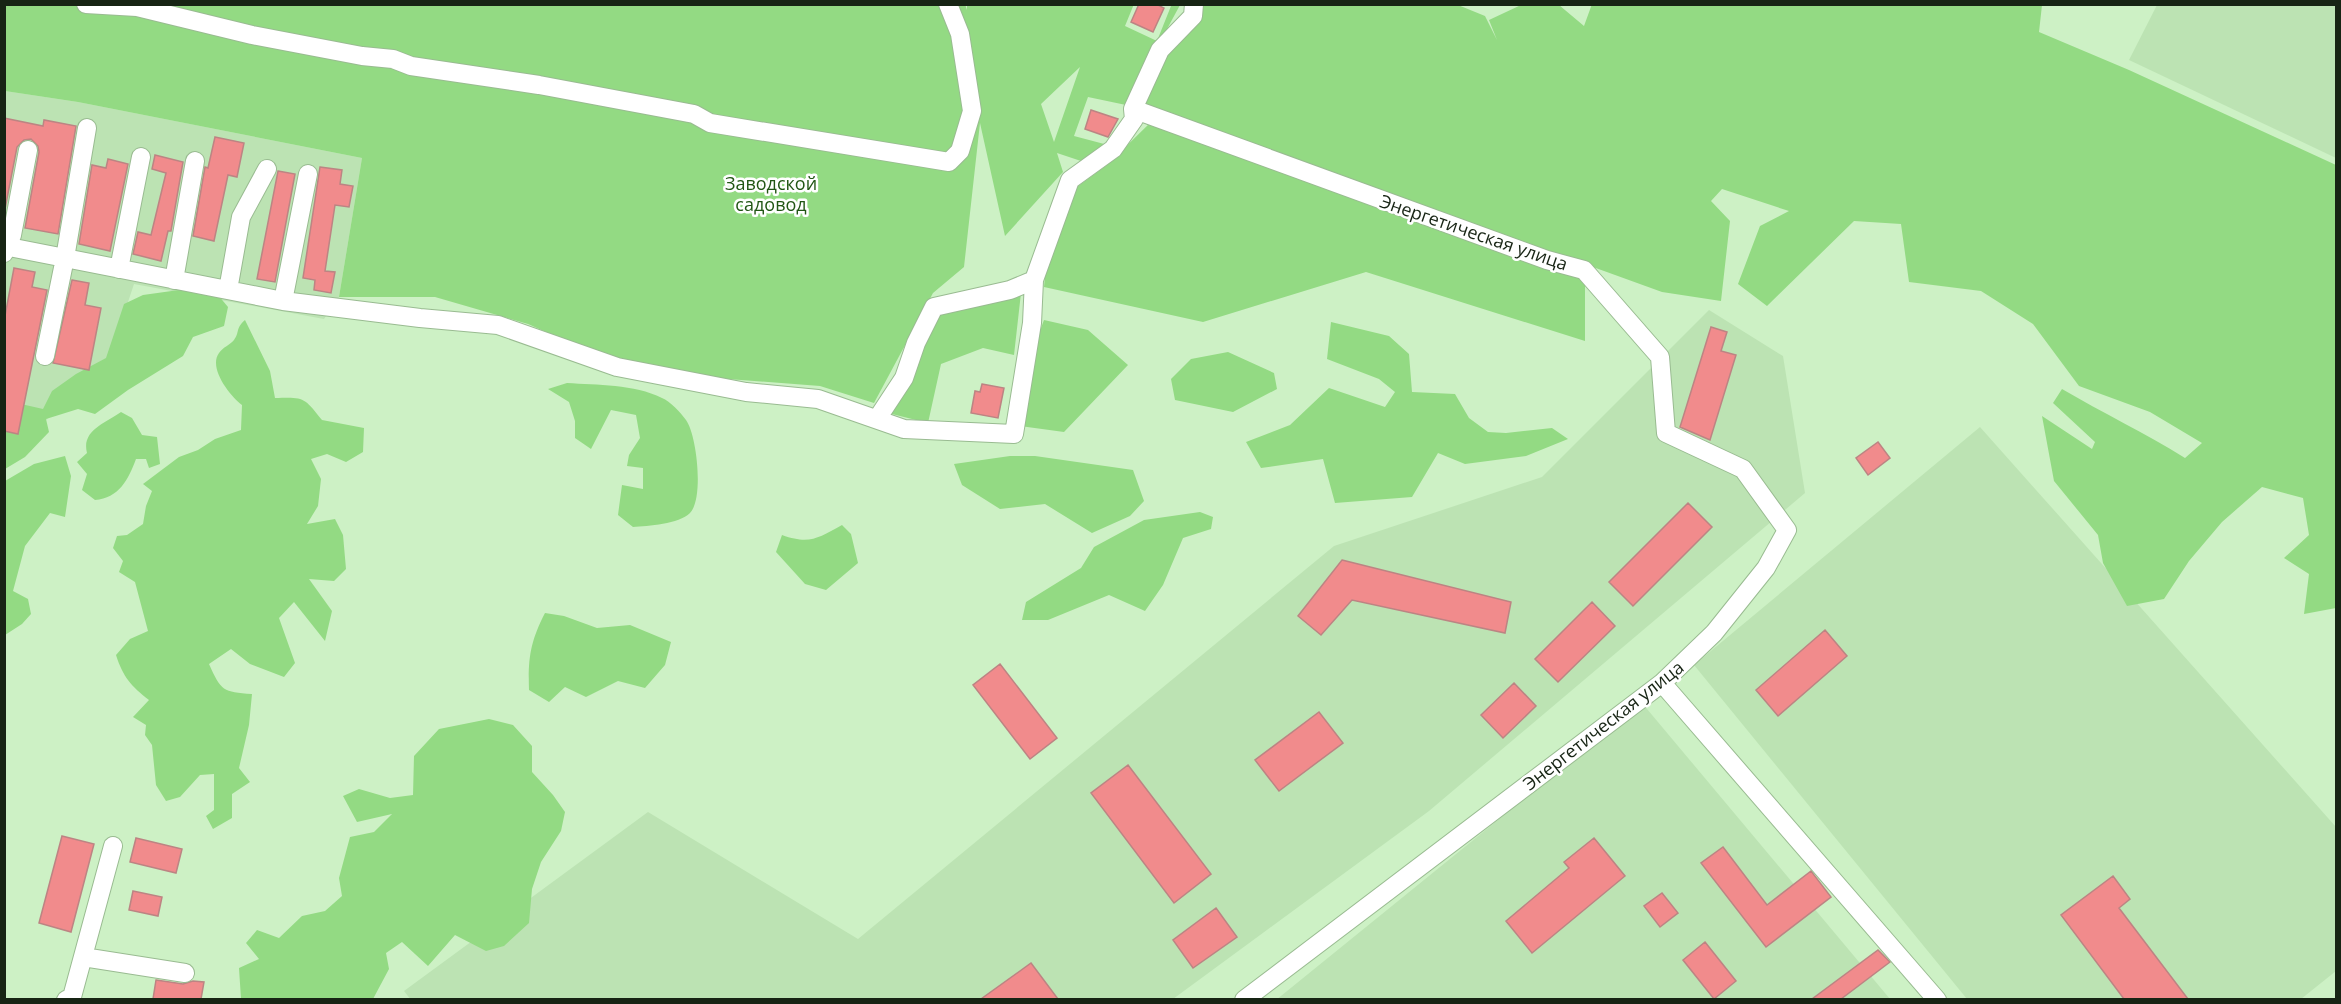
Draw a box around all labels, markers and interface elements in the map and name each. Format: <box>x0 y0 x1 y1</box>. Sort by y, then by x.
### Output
park label: Заводской садовод <box>725 171 817 216</box>
street label: Энергетическая улица <box>1377 189 1571 275</box>
street label: Энергетическая улица <box>1518 655 1688 795</box>

